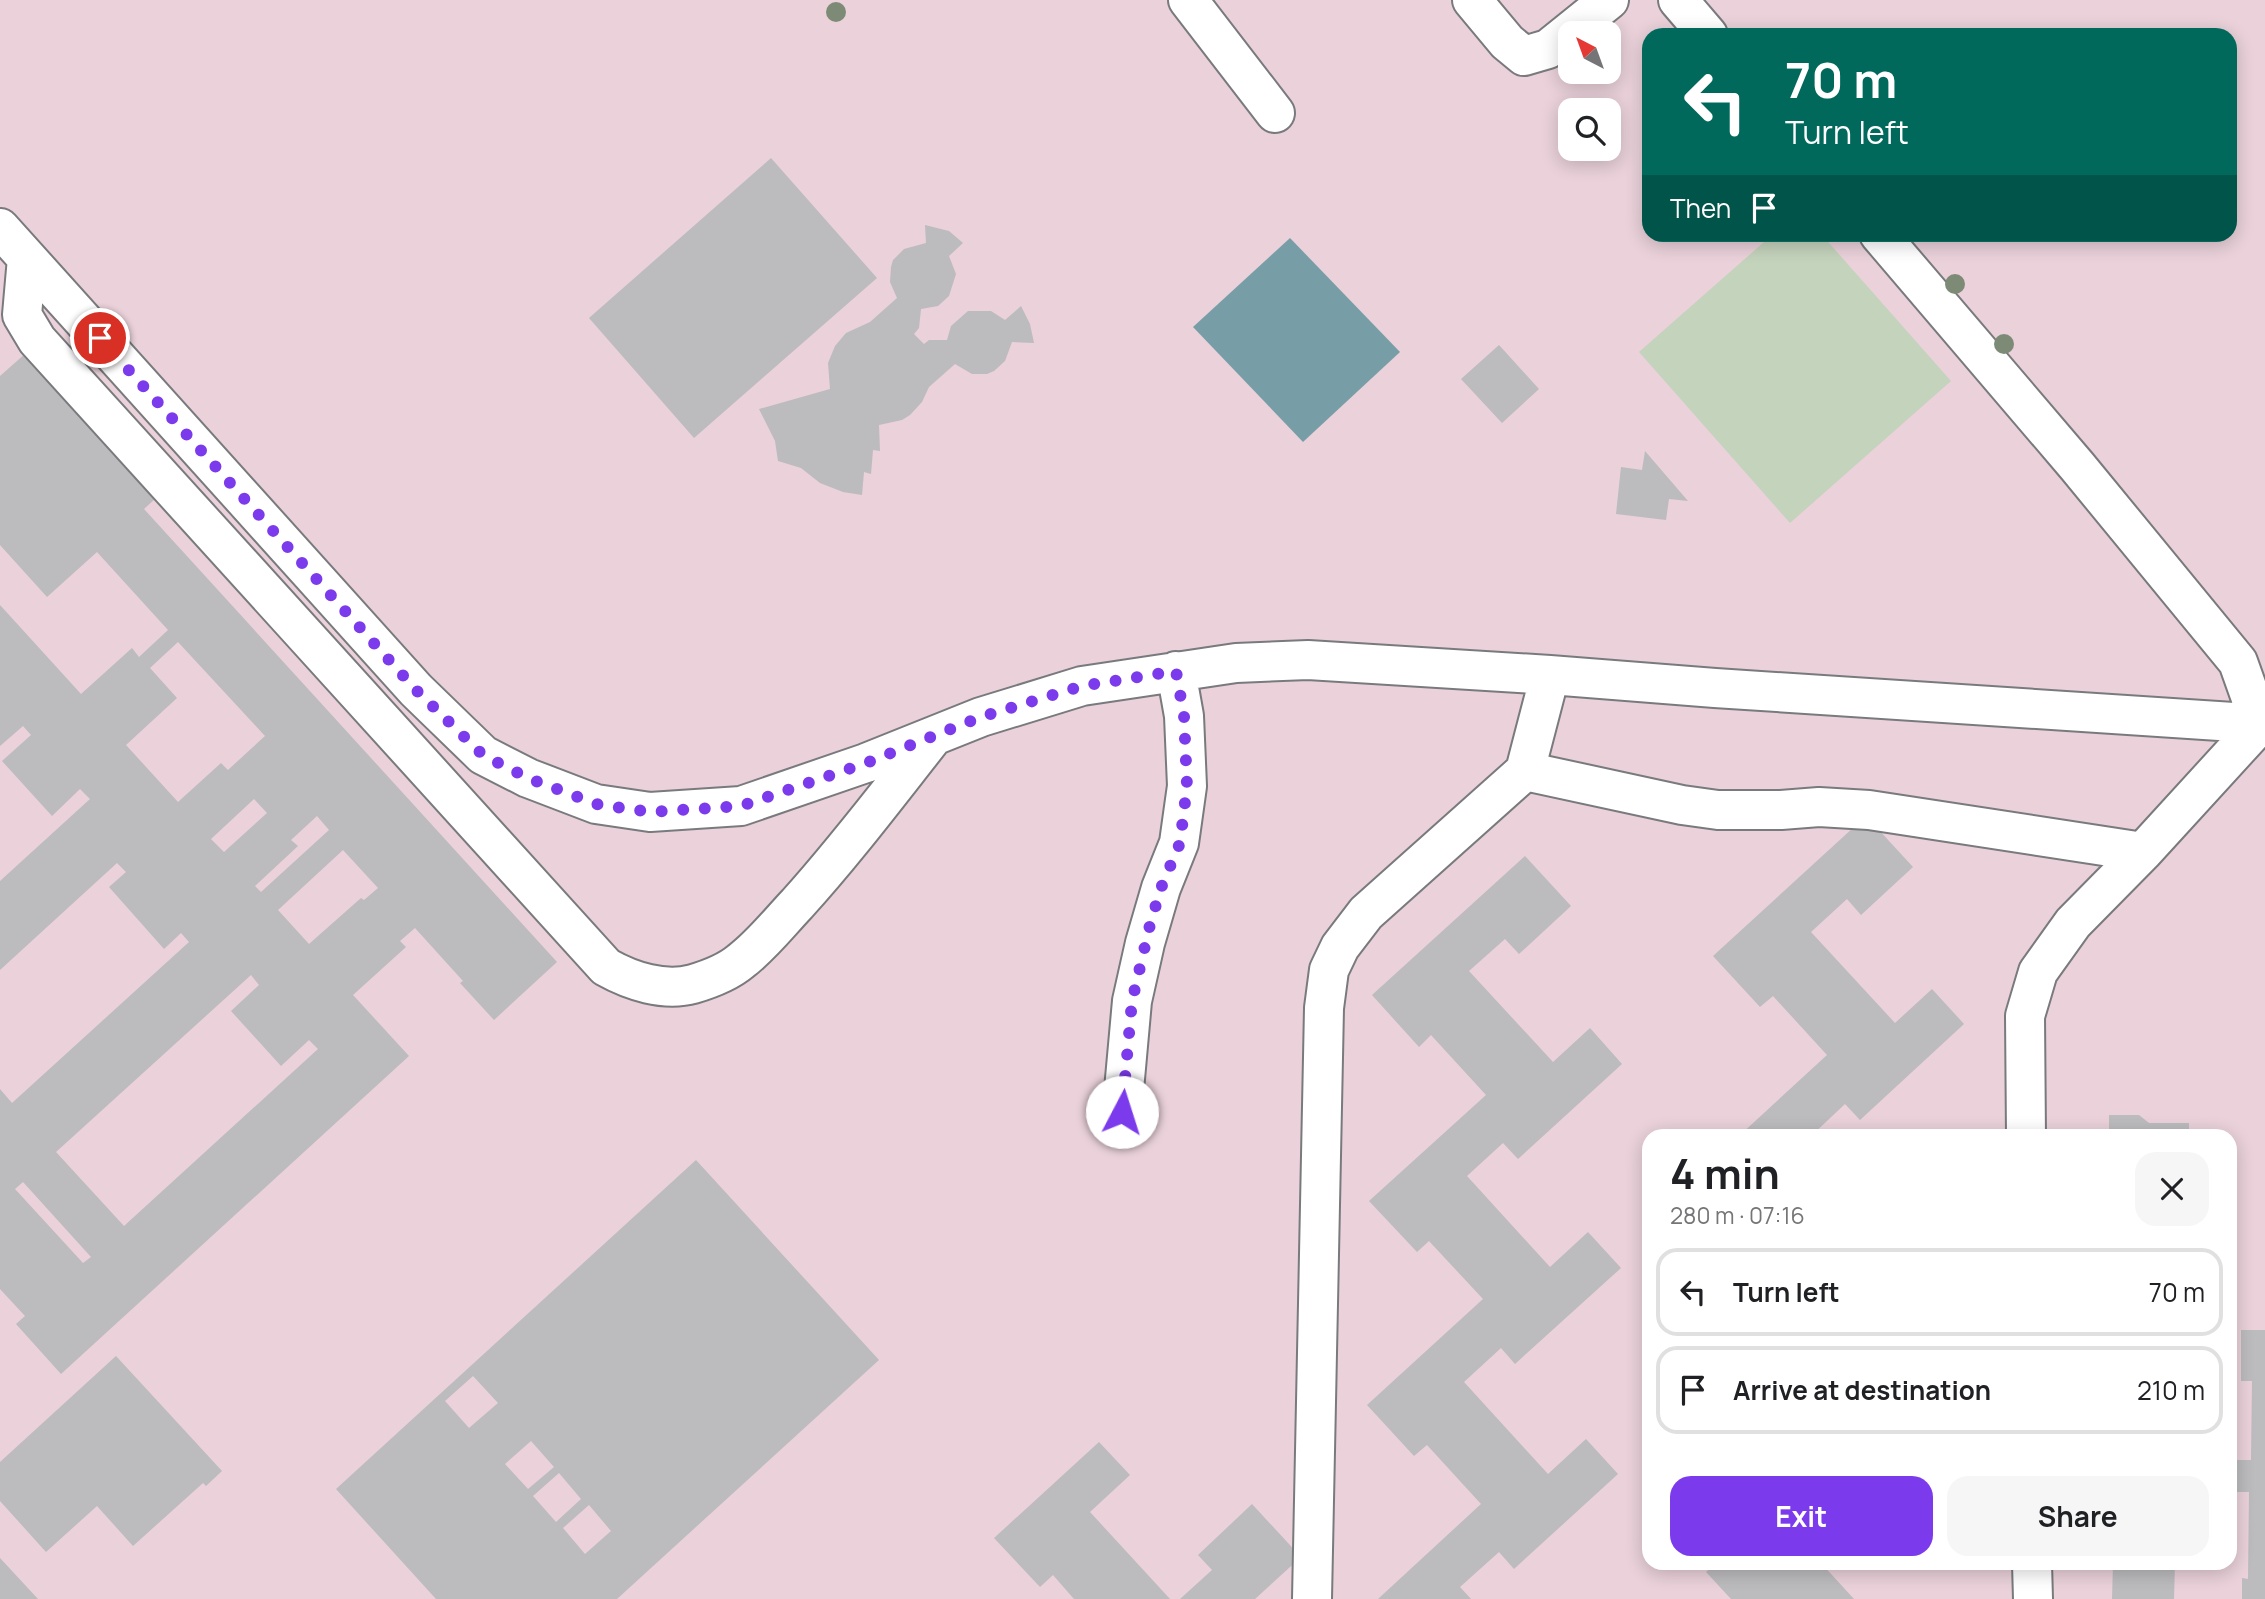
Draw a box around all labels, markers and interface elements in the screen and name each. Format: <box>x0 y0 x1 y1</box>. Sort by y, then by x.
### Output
north arrow <box>1558 21 1620 84</box>
map controls <box>1558 21 1621 161</box>
text: 70 m <box>1785 46 1897 113</box>
icon: left <box>1670 56 1761 147</box>
button: search <box>1558 98 1621 161</box>
text: Turn left <box>1785 110 1909 154</box>
icon: arrive <box>1745 189 1783 227</box>
text: Then <box>1670 190 1731 226</box>
pin <box>70 308 130 368</box>
icon: arrive <box>81 319 119 357</box>
position arrow <box>1085 1075 1159 1149</box>
text: 4 min <box>1670 1144 1780 1202</box>
button: close <box>2135 1152 2209 1226</box>
text: 280 m · 07:16 <box>1670 1199 1805 1231</box>
icon: left <box>1674 1273 1712 1311</box>
text: Turn left <box>1733 1274 1840 1310</box>
text: 70 m <box>2149 1274 2205 1310</box>
icon: arrive <box>1674 1371 1712 1409</box>
text: Arrive at destination <box>1733 1372 1991 1408</box>
text: 210 m <box>2137 1372 2205 1408</box>
button: Exit <box>1670 1476 1933 1556</box>
button: Share <box>1947 1476 2209 1556</box>

